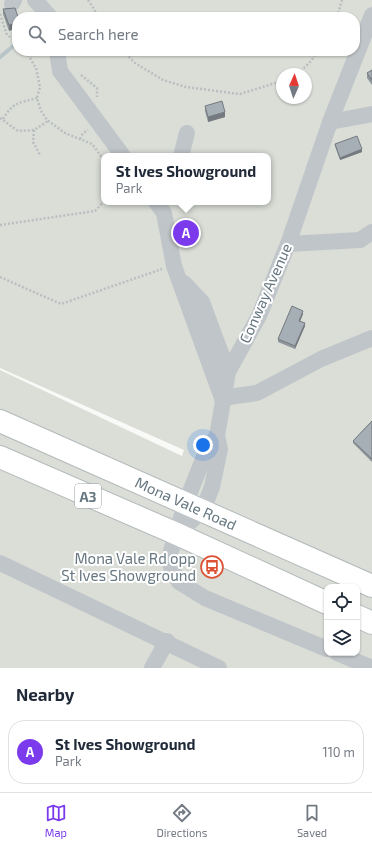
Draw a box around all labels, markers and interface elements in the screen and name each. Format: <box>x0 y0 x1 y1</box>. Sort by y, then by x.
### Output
search box <box>12 12 360 56</box>
icon: search <box>26 23 48 45</box>
text: Search here <box>58 25 139 43</box>
north arrow <box>276 68 312 104</box>
popup <box>101 153 271 205</box>
text: St Ives Showground <box>116 162 256 180</box>
text: Park <box>116 180 142 196</box>
pin: A <box>173 218 199 248</box>
street label: Conway Avenue <box>235 240 295 346</box>
your location <box>193 435 213 455</box>
street label: Mona Vale Road <box>133 473 239 533</box>
road number: A3 <box>75 484 101 508</box>
place label: Mona Vale Rd opp St Ives Showground <box>61 549 196 584</box>
bus stop icon: Mona Vale Rd opp St Ives Showground <box>199 554 225 580</box>
map controls <box>324 584 360 656</box>
button: locate <box>324 584 360 620</box>
button: layers <box>324 620 360 656</box>
text: Nearby <box>16 684 74 704</box>
text: St Ives Showground <box>55 735 196 753</box>
text: A <box>26 744 34 760</box>
text: 110 m <box>323 744 355 760</box>
text: Park <box>55 753 82 769</box>
tab: Map <box>45 802 67 839</box>
tab: Directions <box>157 802 207 839</box>
tab: Saved <box>297 802 327 839</box>

